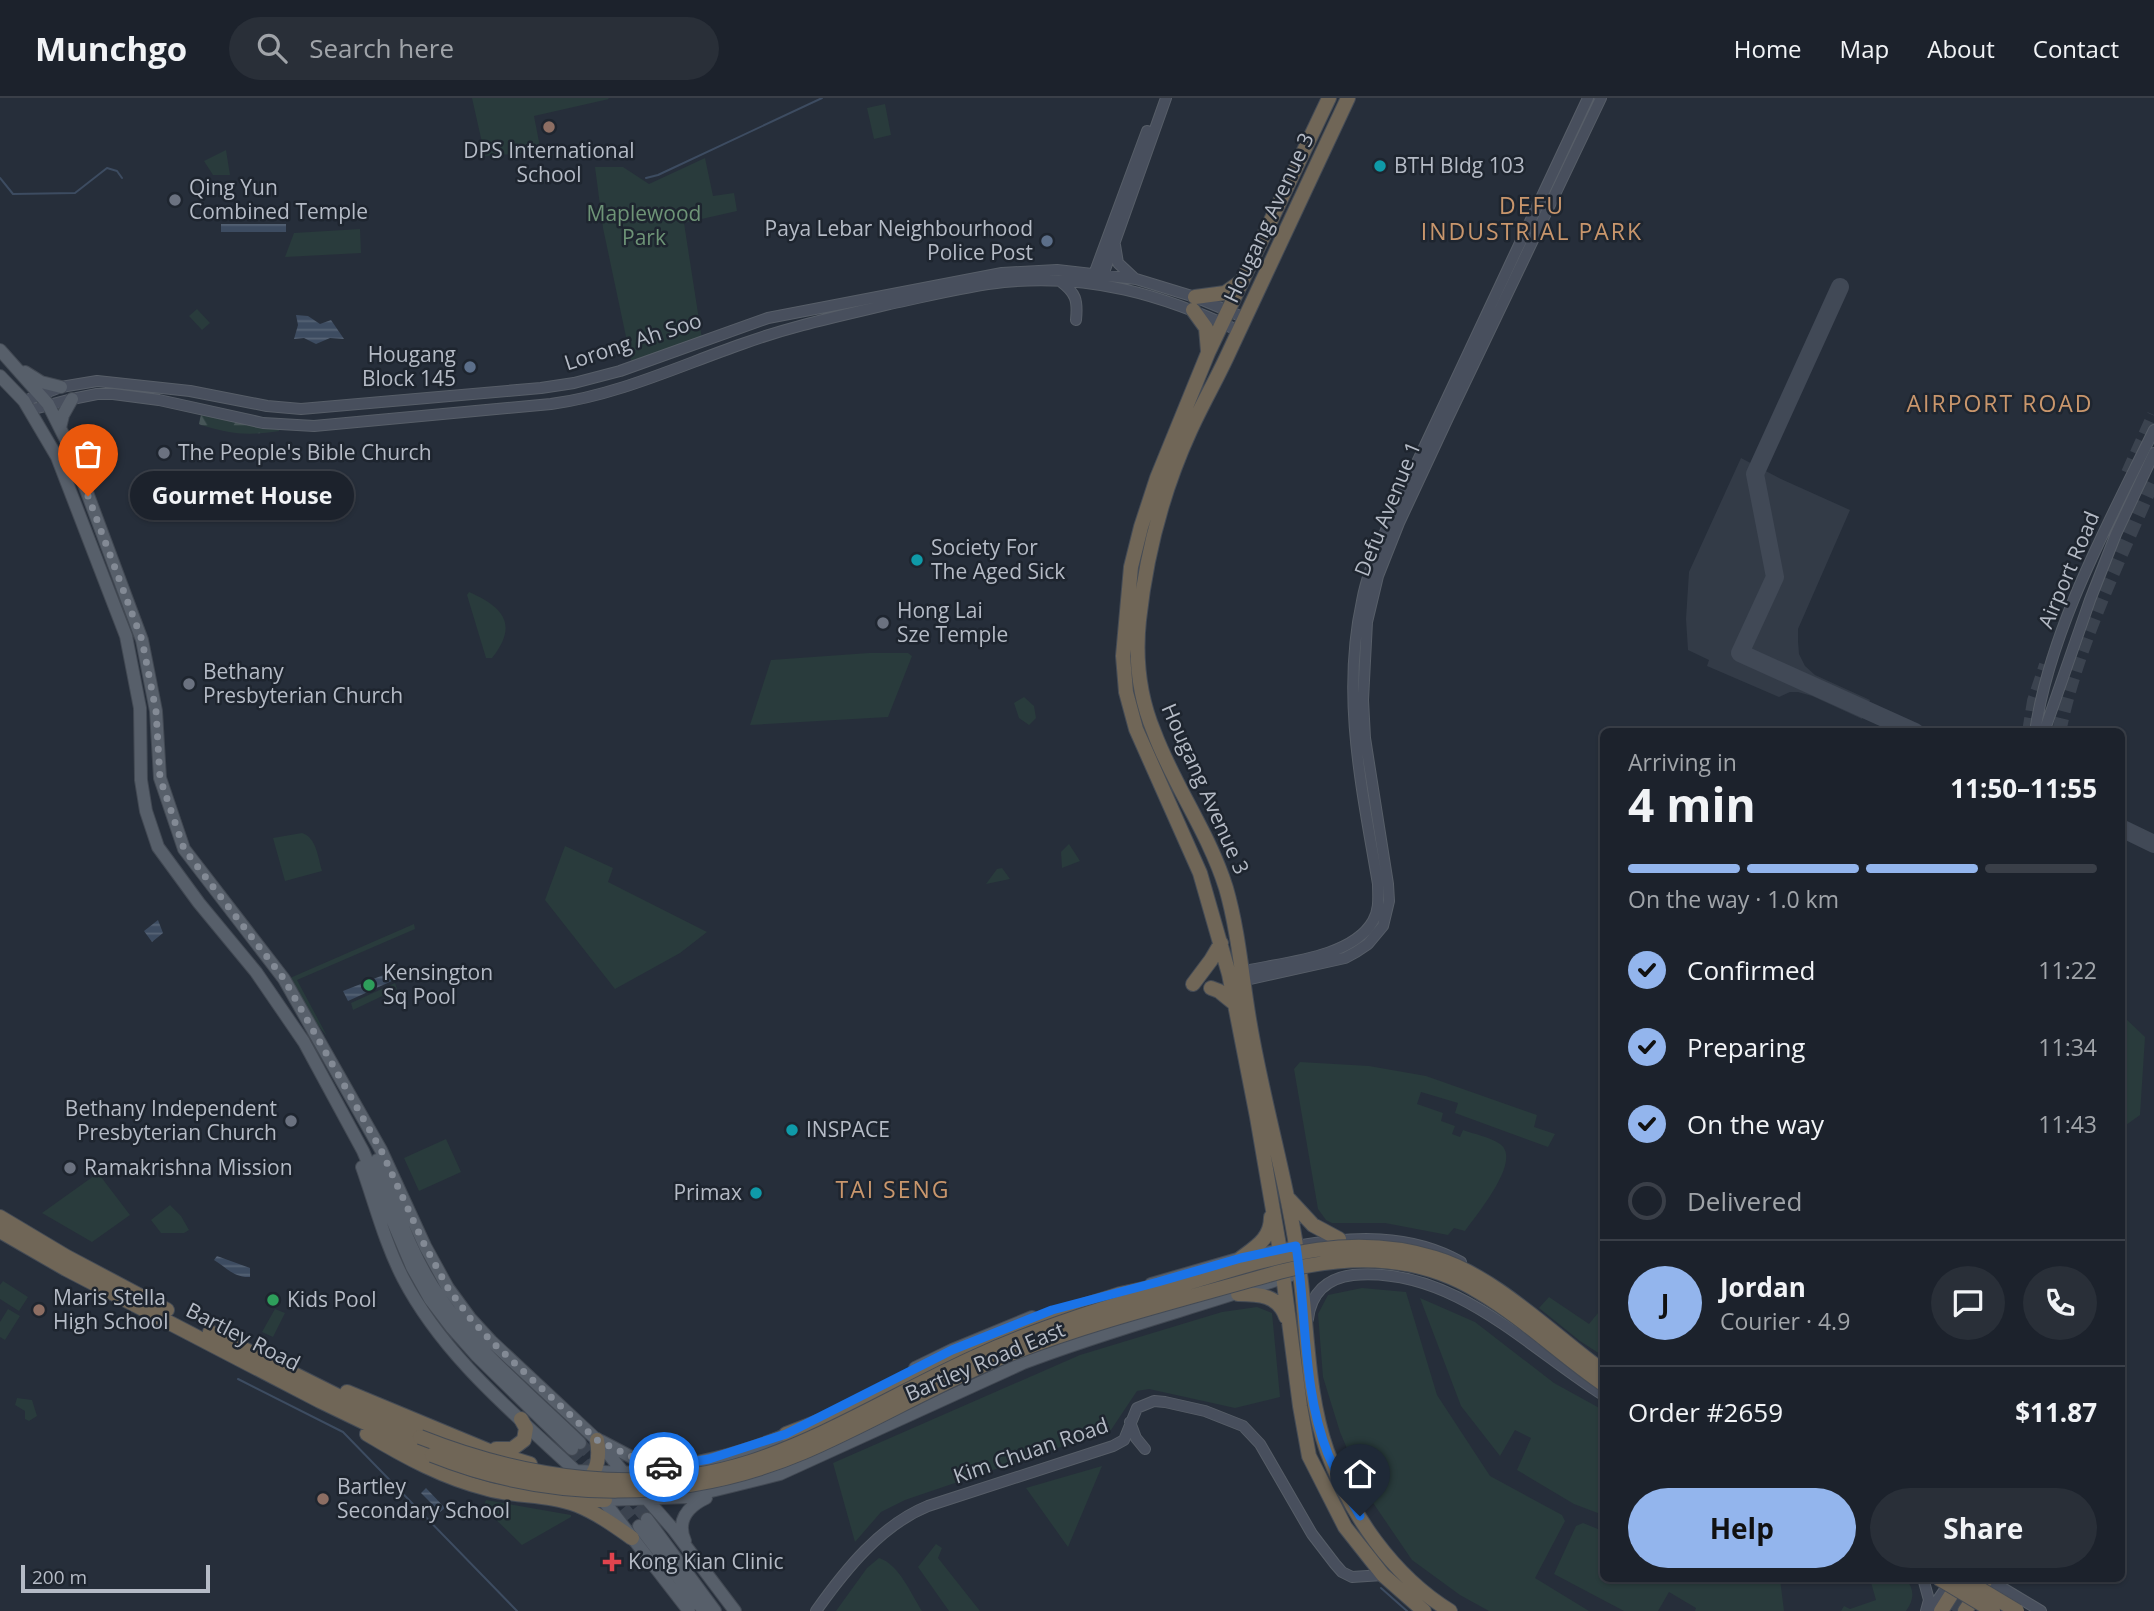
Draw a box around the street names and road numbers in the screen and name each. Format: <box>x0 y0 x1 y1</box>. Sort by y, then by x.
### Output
street label: Hougang Avenue 3 <box>1216 128 1320 307</box>
street label: Lorong Ah Soo <box>560 306 705 376</box>
street label: Defu Avenue 1 <box>1347 437 1427 580</box>
street label: Airport Road <box>2031 507 2105 632</box>
street label: Hougang Avenue 3 <box>1156 699 1256 879</box>
street label: Bartley Road <box>182 1295 305 1377</box>
street label: Bartley Road East <box>901 1315 1069 1407</box>
street label: Kim Chuan Road <box>949 1410 1112 1490</box>

